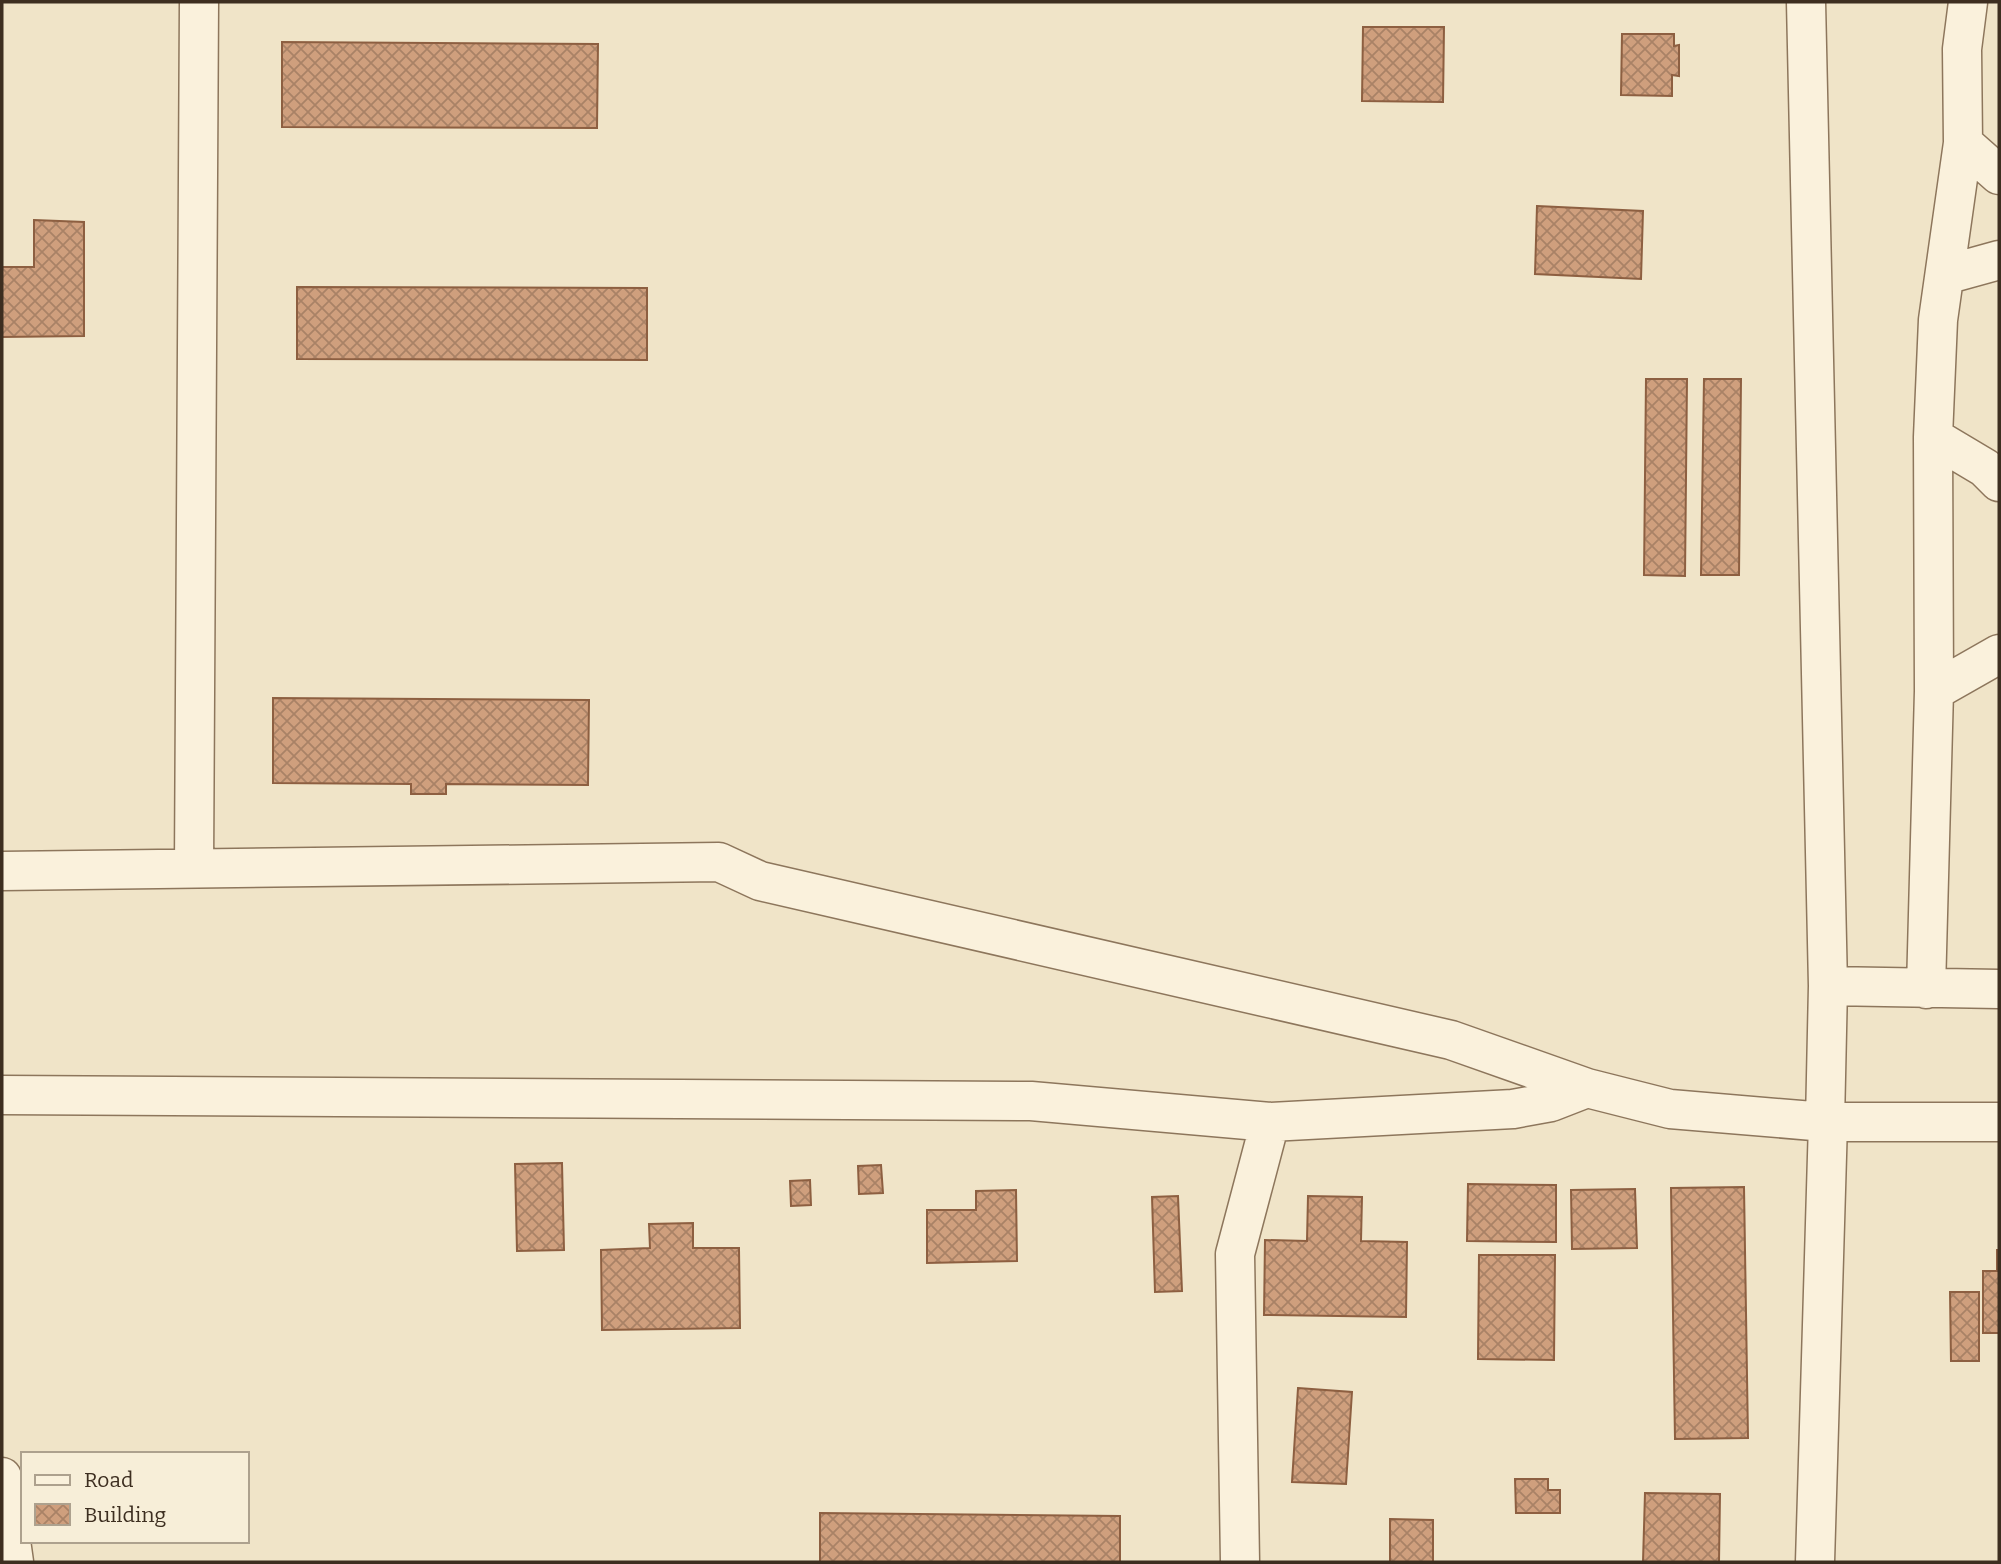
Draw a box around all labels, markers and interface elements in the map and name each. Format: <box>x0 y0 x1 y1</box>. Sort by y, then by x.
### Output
legend <box>21 1452 248 1543</box>
text: Road <box>84 1467 133 1493</box>
text: Building <box>84 1502 167 1528</box>

